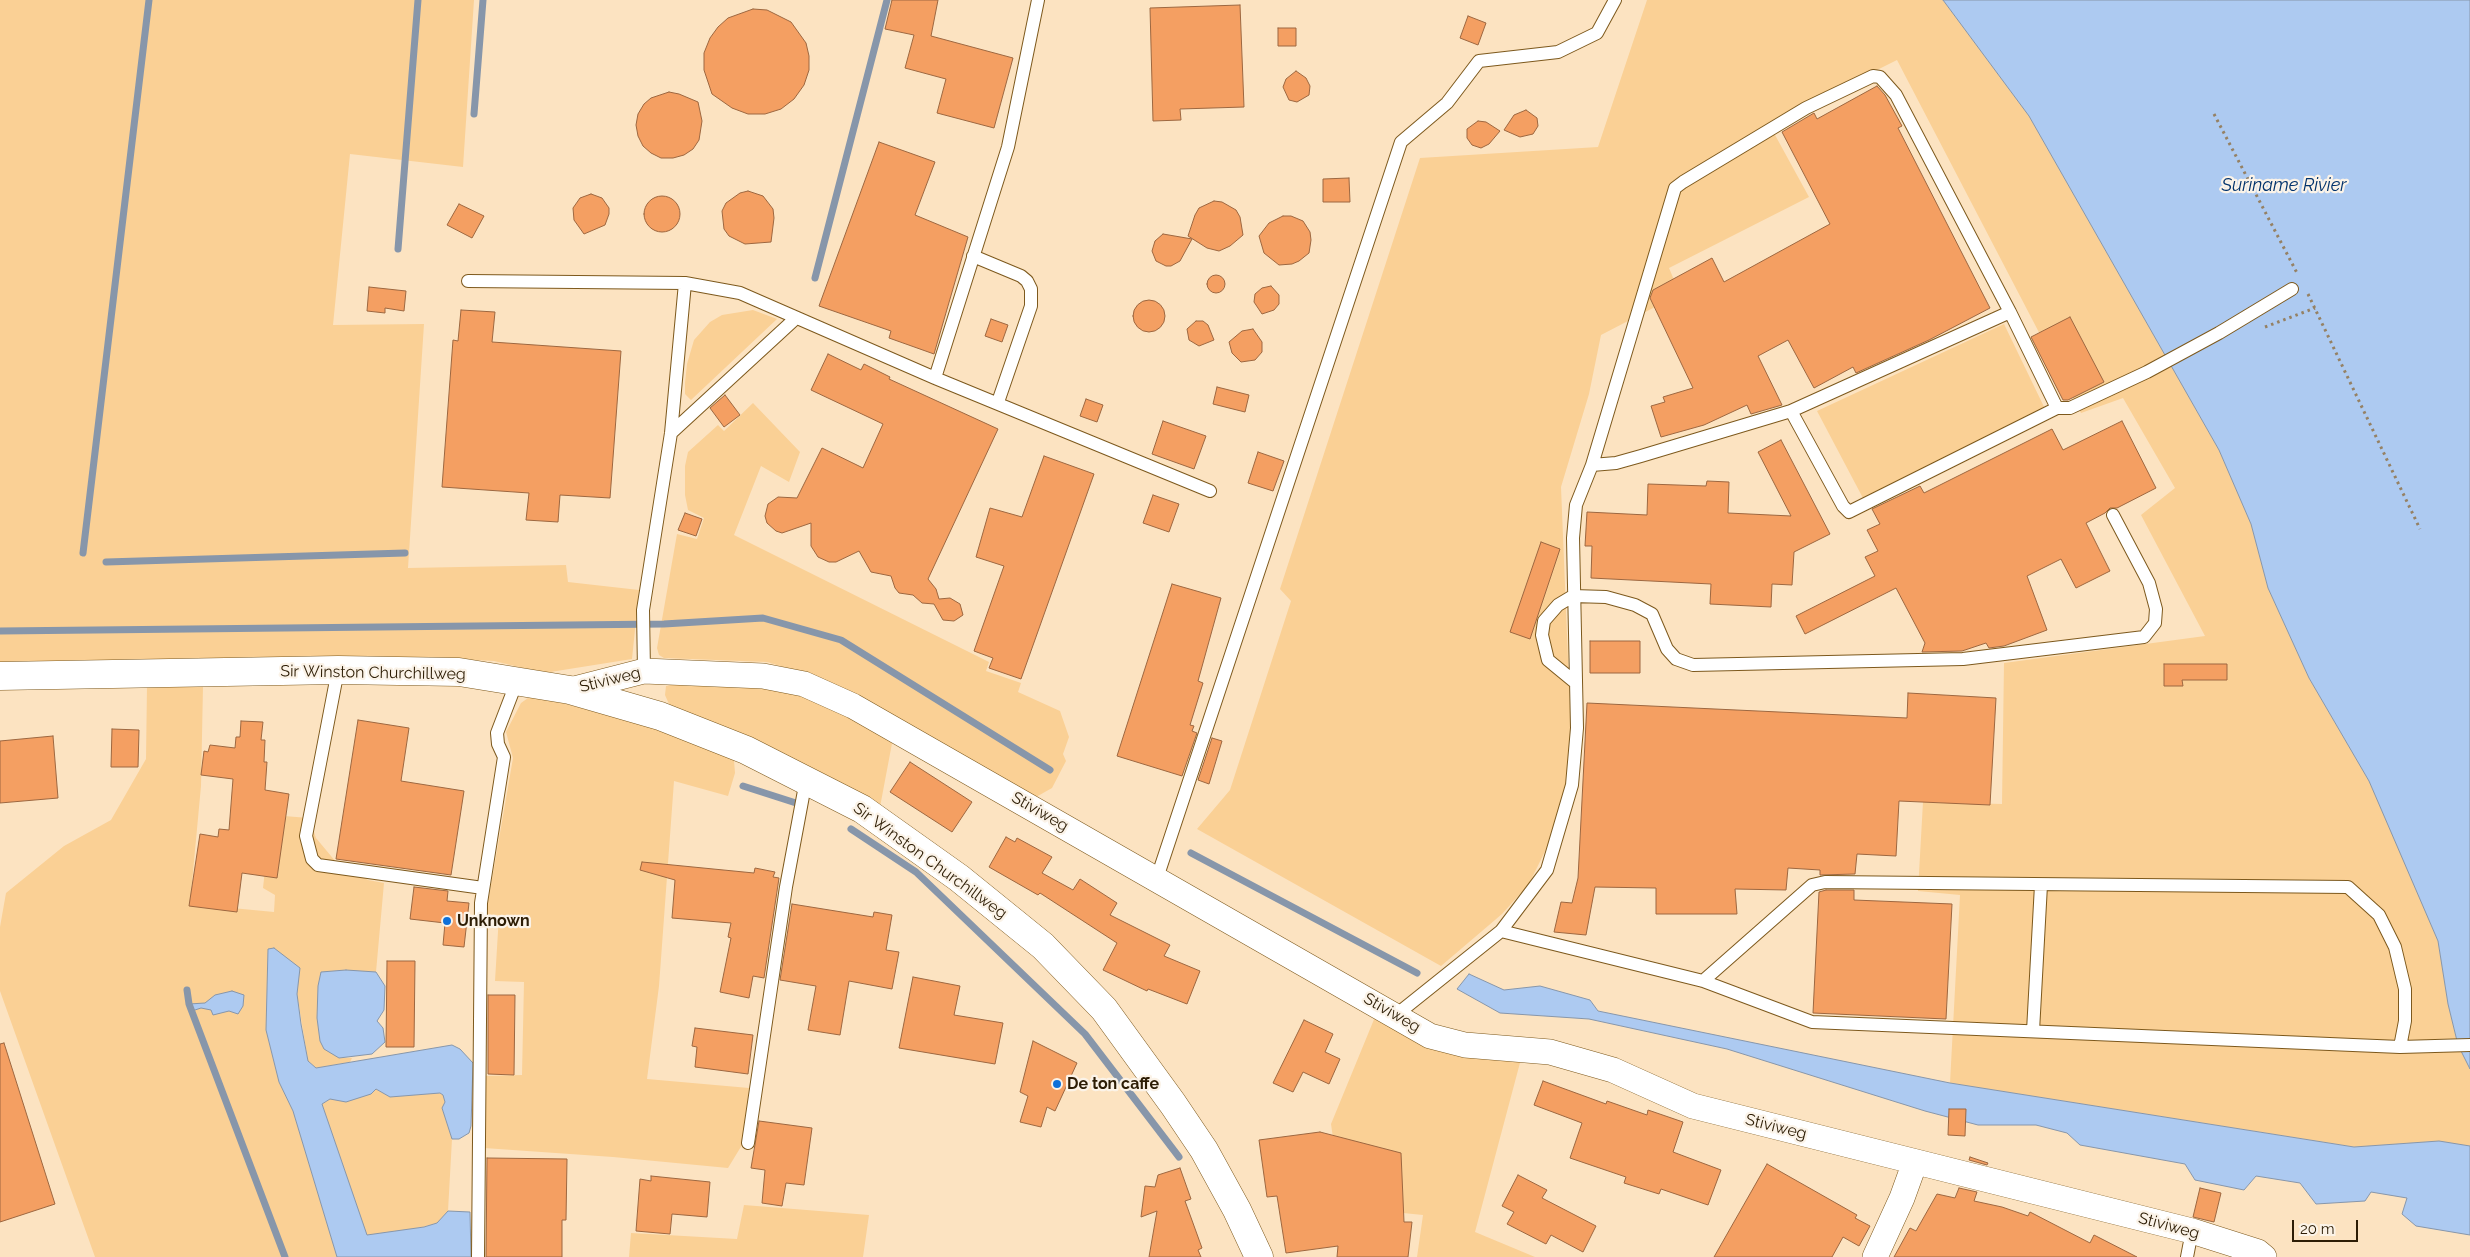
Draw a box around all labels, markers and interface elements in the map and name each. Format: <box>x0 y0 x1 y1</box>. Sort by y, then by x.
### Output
water label: Suriname Rivier <box>2222 175 2346 197</box>
street label: Sir Winston Churchillweg <box>280 662 466 684</box>
street label: Stiviweg <box>577 663 643 697</box>
street label: Stiviweg <box>1008 788 1072 836</box>
street label: Sir Winston Churchillweg <box>849 799 1011 923</box>
place label: Unknown <box>457 911 530 931</box>
marker: Unknown <box>441 915 453 927</box>
street label: Stiviweg <box>1360 989 1424 1037</box>
place label: De ton caffe <box>1067 1074 1159 1094</box>
marker: De ton caffe <box>1051 1078 1063 1090</box>
street label: Stiviweg <box>1743 1110 1809 1144</box>
street label: Stiviweg <box>2136 1209 2202 1243</box>
scale bar <box>2295 1210 2361 1242</box>
text: 20 m <box>2300 1220 2335 1238</box>

